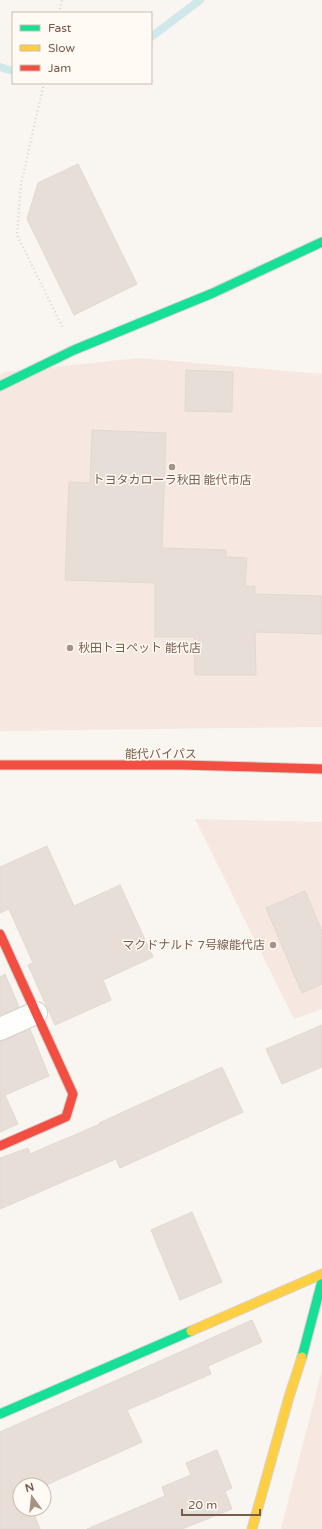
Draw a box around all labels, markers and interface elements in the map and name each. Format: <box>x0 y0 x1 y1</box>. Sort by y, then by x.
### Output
legend <box>12 12 152 84</box>
text: Fast <box>48 21 72 35</box>
text: Slow <box>48 41 75 55</box>
text: Jam <box>48 61 71 75</box>
marker: トヨタカローラ秋田 能代市店 <box>167 462 177 472</box>
place label: トヨタカローラ秋田 能代市店 <box>92 473 252 487</box>
place label: 秋田トヨペット 能代店 <box>78 641 201 655</box>
marker: 秋田トヨペット 能代店 <box>65 643 75 653</box>
street label: 能代バイパス <box>125 747 197 761</box>
place label: マクドナルド 7号線能代店 <box>122 938 265 952</box>
marker: マクドナルド 7号線能代店 <box>268 940 278 950</box>
north arrow <box>12 1477 52 1517</box>
text: N <box>24 1480 35 1495</box>
scale bar <box>182 1491 260 1517</box>
text: 20 m <box>188 1498 217 1512</box>

